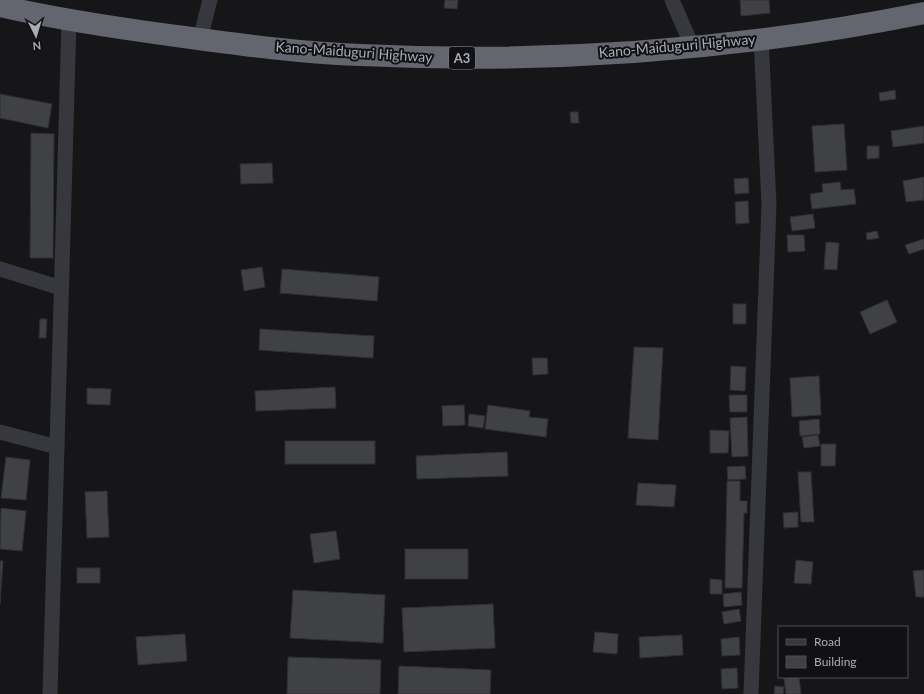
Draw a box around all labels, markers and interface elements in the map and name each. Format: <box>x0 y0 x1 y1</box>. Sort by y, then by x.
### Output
north arrow <box>16 16 56 56</box>
street label: Kano-Maiduguri Highway <box>598 30 757 61</box>
street label: Kano-Maiduguri Highway <box>275 38 434 66</box>
text: N <box>32 40 42 53</box>
road number: A3 <box>449 47 475 69</box>
legend <box>778 626 908 678</box>
text: Road <box>814 634 841 649</box>
text: Building <box>814 654 857 669</box>

